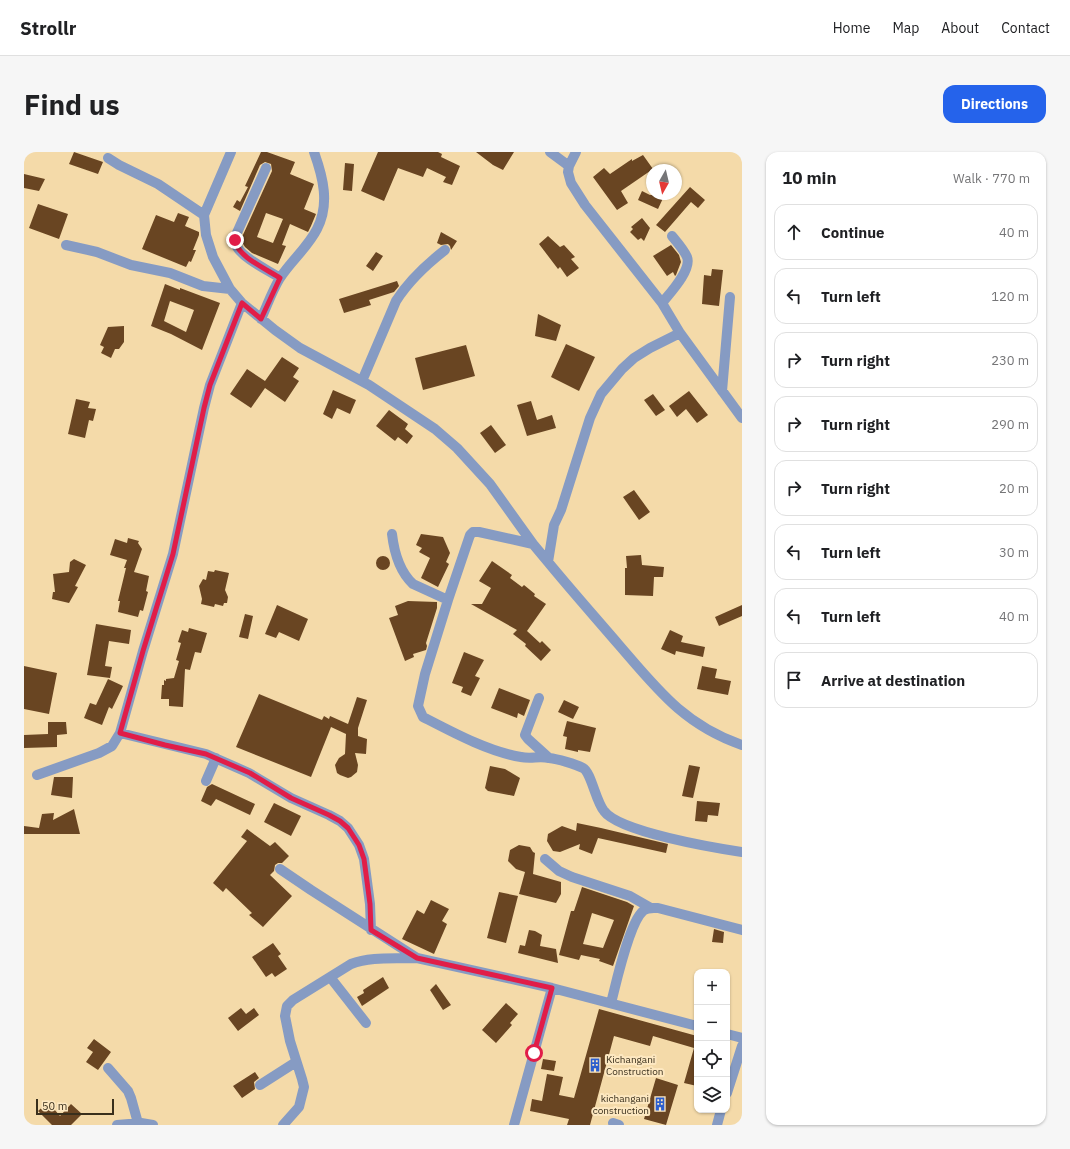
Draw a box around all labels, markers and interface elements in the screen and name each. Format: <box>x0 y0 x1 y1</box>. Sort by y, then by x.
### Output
text: Strollr <box>20 16 76 40</box>
text: Home <box>833 19 870 37</box>
text: Map <box>892 19 919 37</box>
text: About <box>941 19 979 37</box>
text: Contact <box>1001 19 1050 37</box>
button: Directions <box>943 85 1046 123</box>
text: Find us <box>24 86 120 123</box>
north arrow <box>646 164 682 200</box>
text: 10 min <box>782 167 837 189</box>
text: Walk · 770 m <box>953 170 1030 187</box>
icon: ahead <box>783 221 805 243</box>
text: Continue <box>821 223 885 242</box>
text: 40 m <box>999 224 1029 241</box>
route end <box>226 231 244 249</box>
icon: left <box>783 285 805 307</box>
text: Turn left <box>821 287 881 306</box>
text: 120 m <box>991 288 1029 305</box>
icon: right <box>783 349 805 371</box>
text: Turn right <box>821 351 890 370</box>
text: 230 m <box>991 352 1029 369</box>
icon: right <box>783 413 805 435</box>
text: Turn right <box>821 415 890 434</box>
text: 290 m <box>991 416 1029 433</box>
icon: right <box>783 477 805 499</box>
text: Turn right <box>821 479 890 498</box>
text: 20 m <box>999 480 1029 497</box>
icon: left <box>783 541 805 563</box>
text: Turn left <box>821 543 881 562</box>
text: 30 m <box>999 544 1029 561</box>
icon: left <box>783 605 805 627</box>
text: Turn left <box>821 607 881 626</box>
text: 40 m <box>999 608 1029 625</box>
icon: arrive <box>783 669 805 691</box>
text: Arrive at destination <box>821 671 965 690</box>
map controls <box>694 969 730 1113</box>
button: + <box>694 969 730 1005</box>
button: − <box>694 1005 730 1041</box>
button: locate <box>694 1041 730 1077</box>
route start <box>525 1044 543 1062</box>
place label: Kichangani Construction <box>606 1053 663 1078</box>
building icon: Kichangani Construction <box>587 1057 603 1073</box>
button: layers <box>694 1077 730 1113</box>
place label: kichangani construction <box>593 1092 649 1117</box>
building icon: kichangani construction <box>652 1096 668 1112</box>
scale bar <box>36 1097 114 1116</box>
text: 50 m <box>42 1099 67 1113</box>

